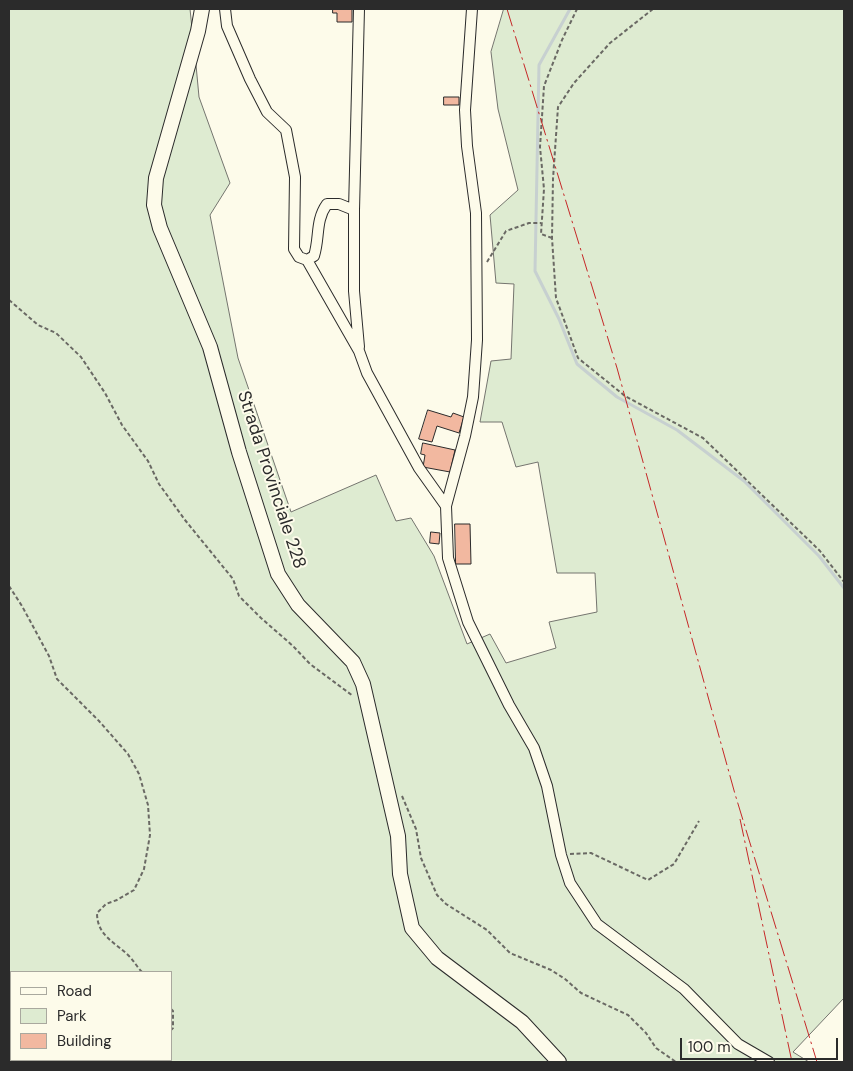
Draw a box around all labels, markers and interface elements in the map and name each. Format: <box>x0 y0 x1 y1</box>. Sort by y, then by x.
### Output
street label: Strada Provinciale 228 <box>232 388 310 572</box>
legend <box>10 971 172 1061</box>
text: Road <box>57 981 92 1001</box>
text: Park <box>57 1006 87 1026</box>
scale bar <box>683 1028 840 1060</box>
text: Building <box>57 1031 112 1051</box>
text: 100 m <box>688 1037 731 1057</box>

